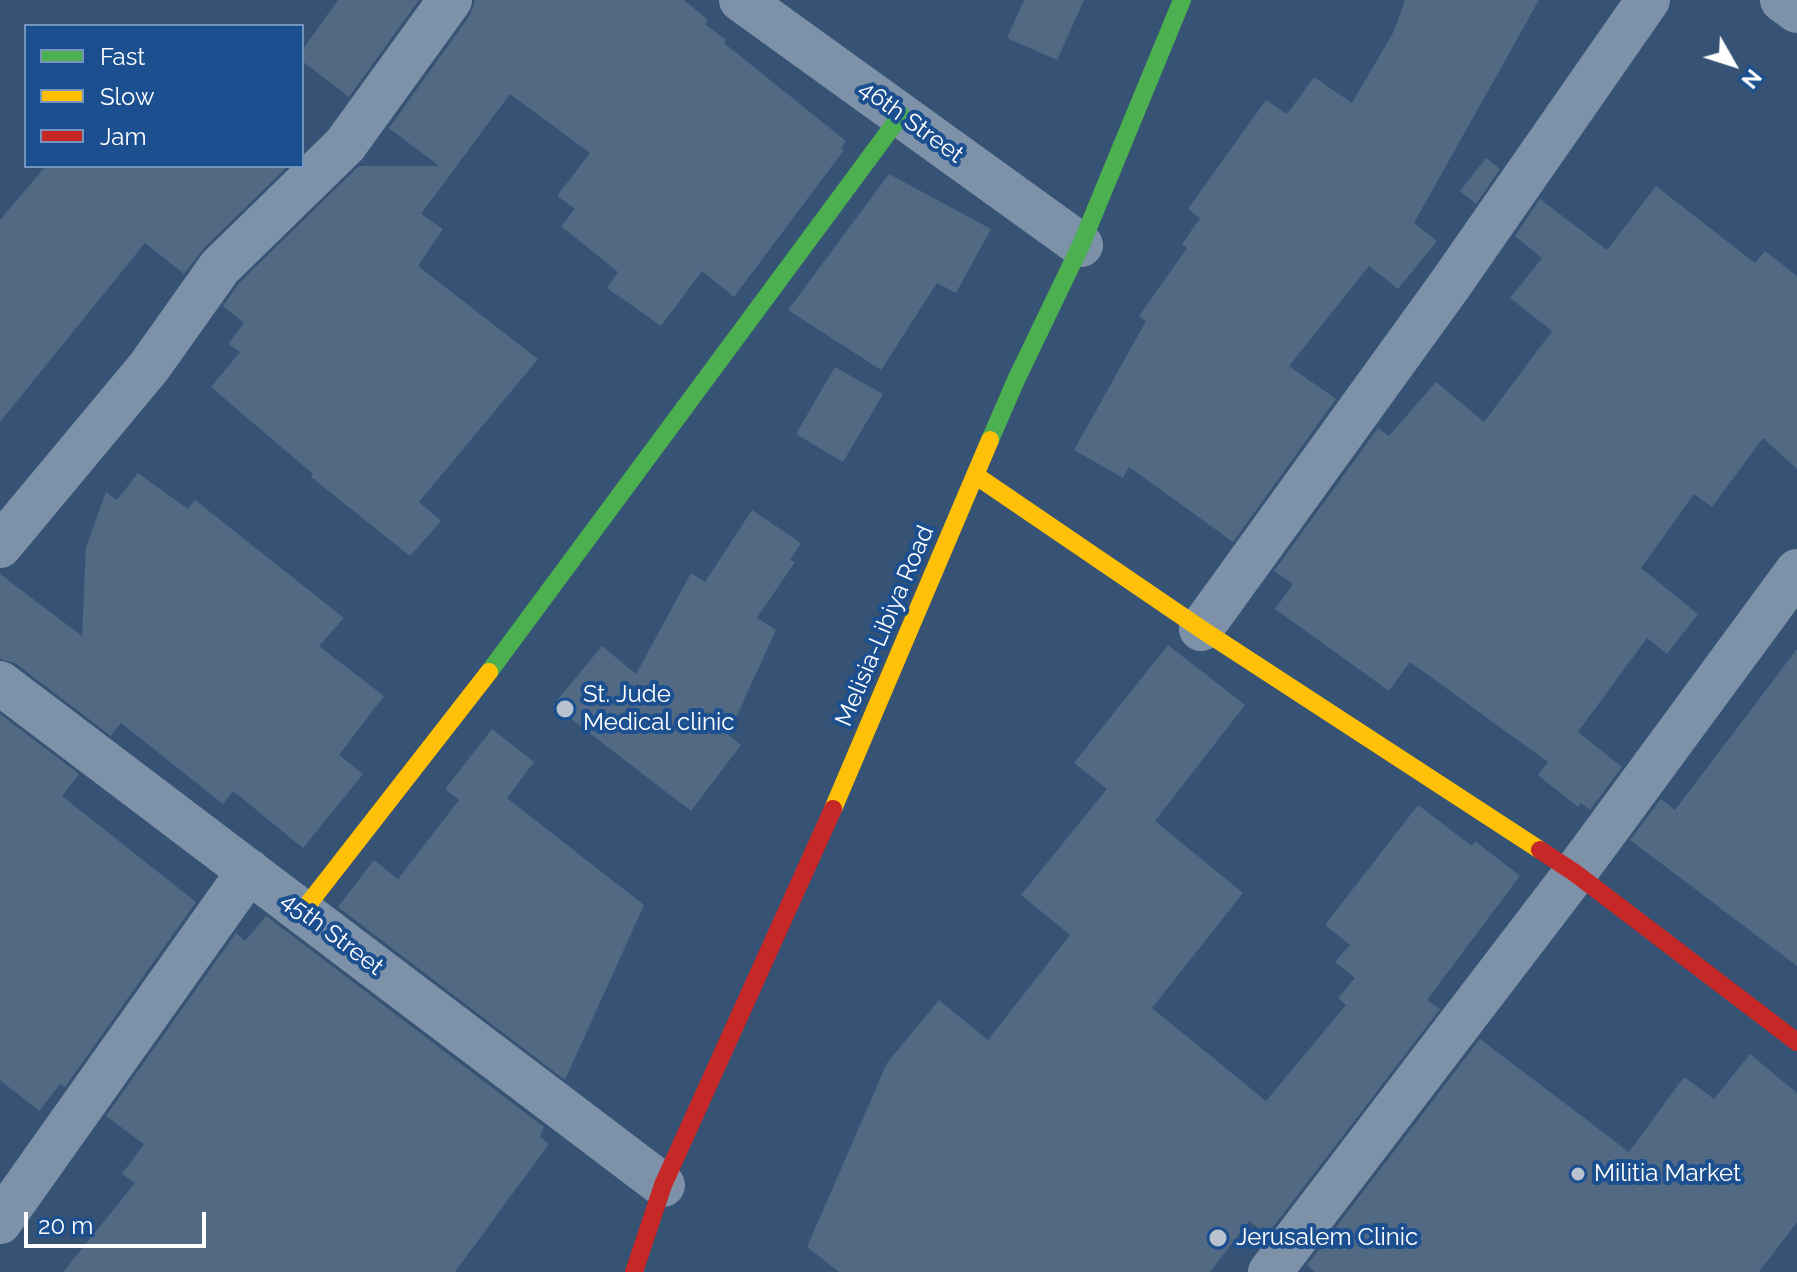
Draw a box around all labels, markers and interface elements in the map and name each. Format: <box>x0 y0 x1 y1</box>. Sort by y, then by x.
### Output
legend <box>24 24 304 168</box>
north arrow <box>1693 24 1773 104</box>
text: Fast <box>100 42 145 71</box>
text: N <box>1736 64 1767 94</box>
street label: 46th Street <box>853 74 969 170</box>
text: Slow <box>100 82 154 111</box>
text: Jam <box>100 122 146 151</box>
street label: Melisia-Libiya Road <box>830 521 940 731</box>
place label: St. Jude Medical clinic <box>583 681 734 737</box>
marker: St. Jude Medical clinic <box>554 698 576 720</box>
street label: 45th Street <box>275 886 389 982</box>
place label: Militia Market <box>1594 1160 1741 1188</box>
marker: Militia Market <box>1569 1165 1587 1183</box>
scale bar <box>28 1196 210 1246</box>
text: 20 m <box>38 1211 93 1240</box>
place label: Jerusalem Clinic <box>1236 1224 1418 1252</box>
marker: Jerusalem Clinic <box>1207 1227 1229 1249</box>

